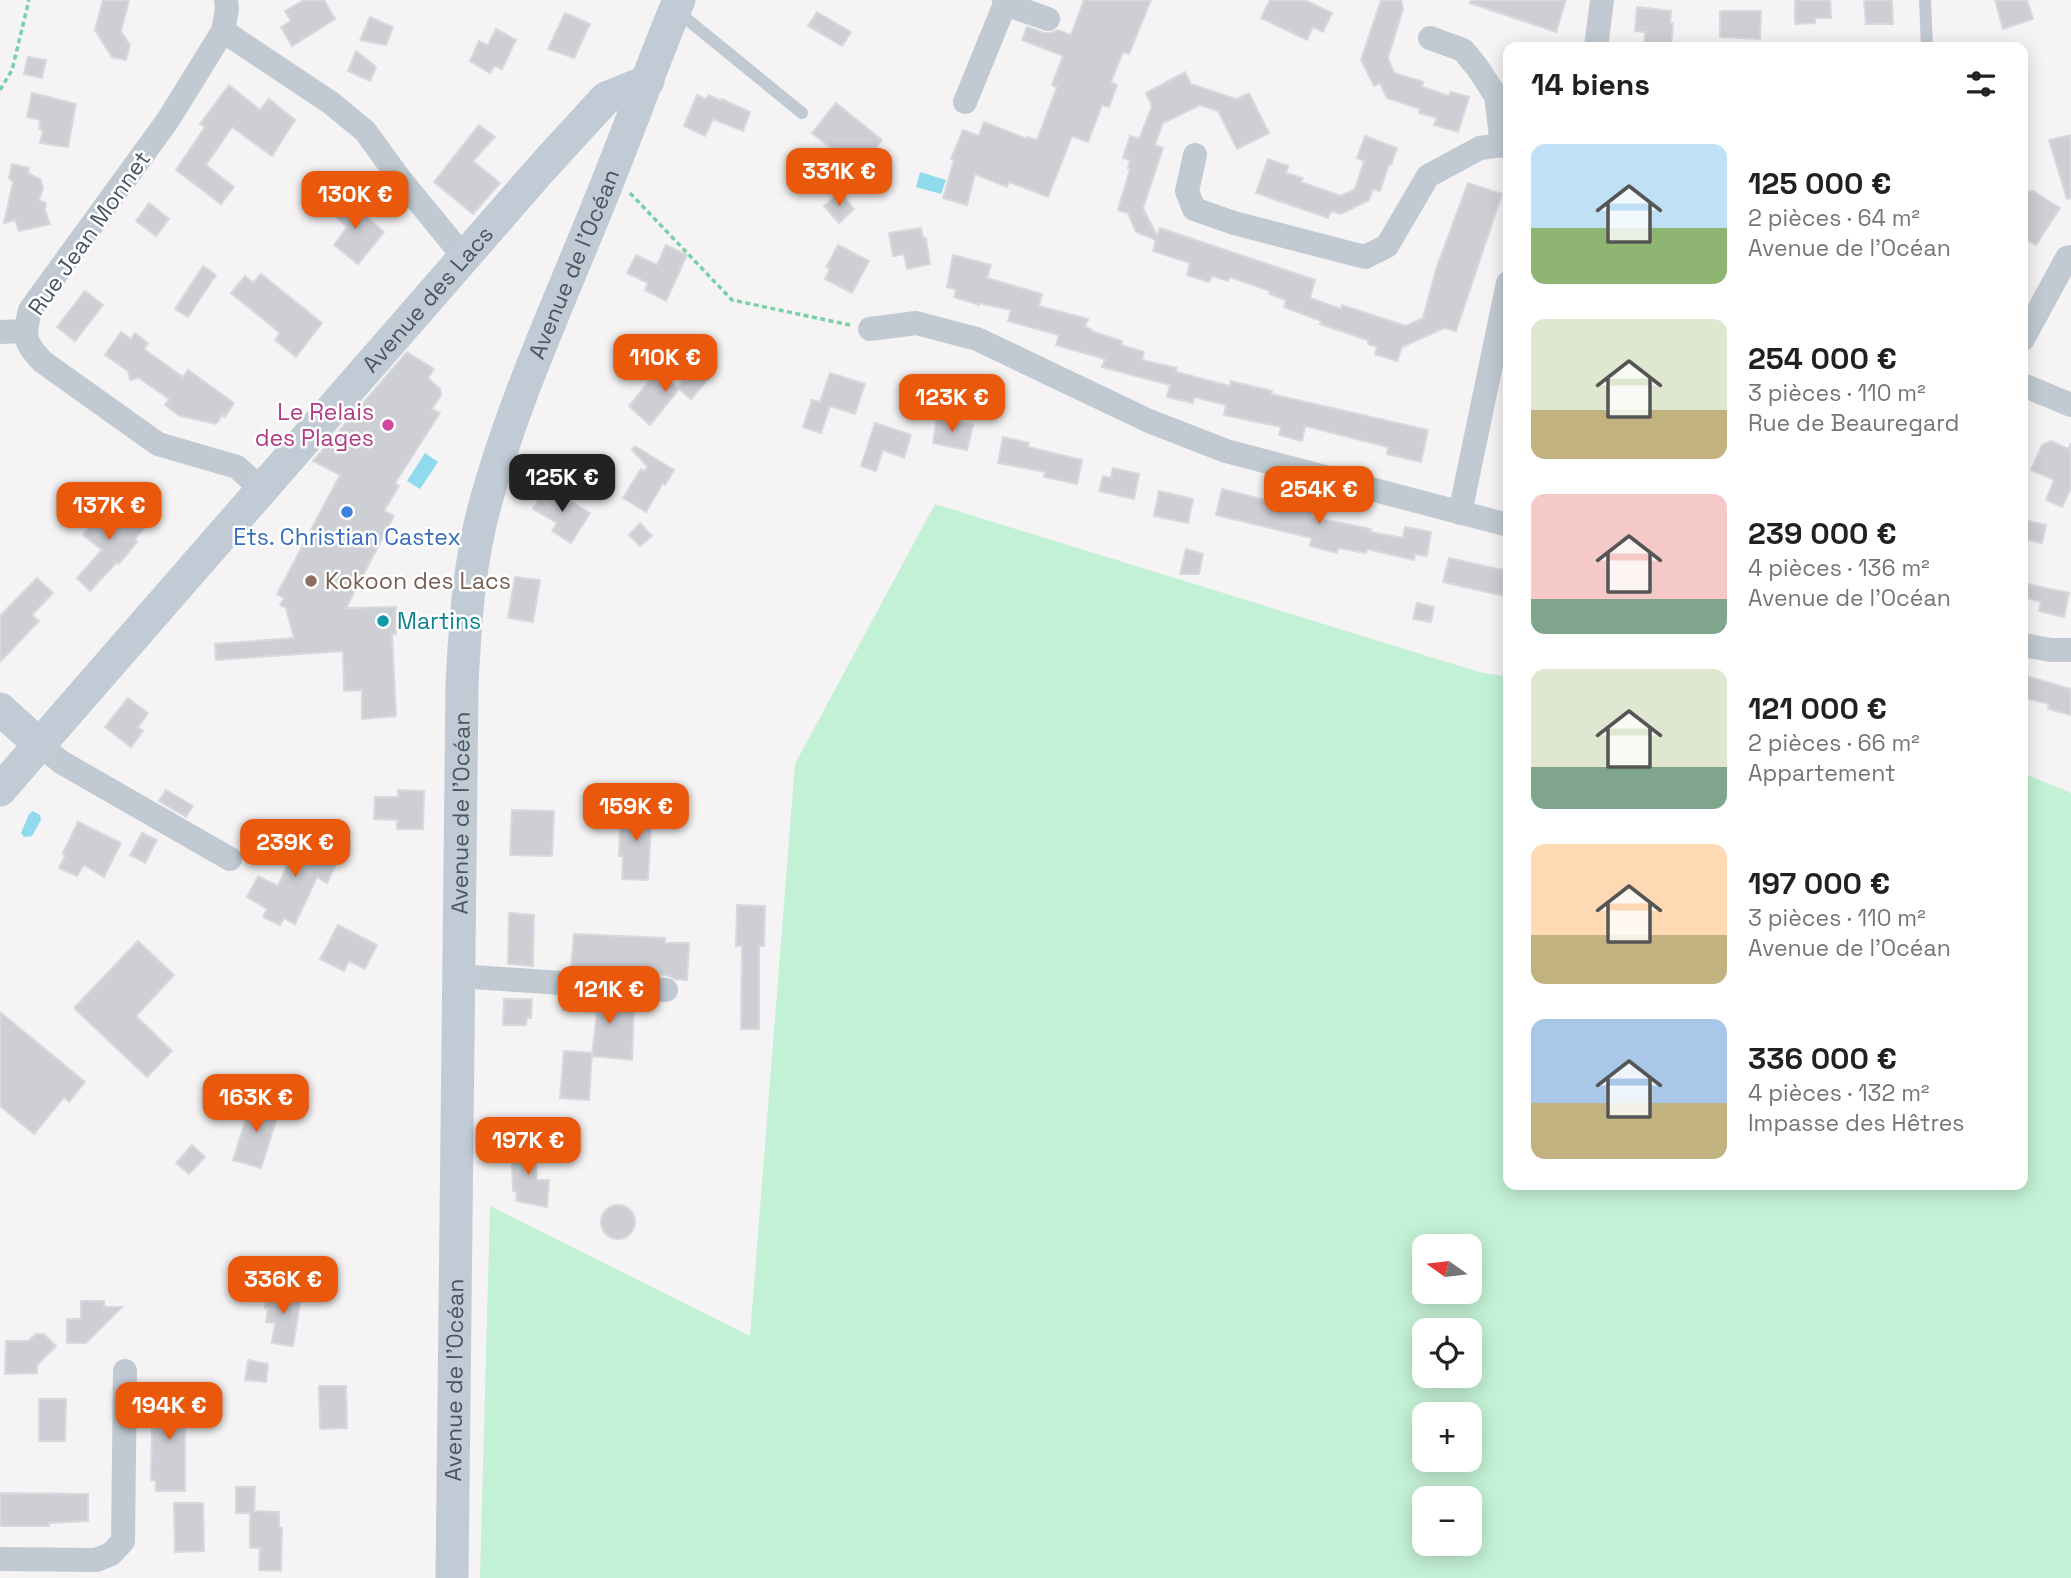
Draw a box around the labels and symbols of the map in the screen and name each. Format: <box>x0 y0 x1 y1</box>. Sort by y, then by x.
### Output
street label: Rue Jean Monnet <box>21 145 157 321</box>
pin: 331K € <box>782 148 896 208</box>
street label: Avenue de l'Océan <box>522 165 626 363</box>
pin: 130K € <box>298 172 412 231</box>
street label: Avenue des Lacs <box>356 220 500 379</box>
pin: 110K € <box>608 334 722 394</box>
pin: 123K € <box>895 374 1009 434</box>
place label: Le Relais des Plages <box>255 397 374 453</box>
marker: Le Relais des Plages <box>380 417 396 433</box>
pin: 125K € <box>505 454 619 514</box>
pin: 254K € <box>1262 466 1376 526</box>
pin: 137K € <box>52 482 166 542</box>
marker: Ets. Christian Castex <box>339 504 355 520</box>
place label: Ets. Christian Castex <box>233 522 461 552</box>
place label: Kokoon des Lacs <box>325 566 511 596</box>
marker: Kokoon des Lacs <box>303 573 319 589</box>
place label: Martins <box>397 606 481 636</box>
marker: Martins <box>375 613 391 629</box>
street label: Avenue de l'Océan <box>444 711 477 915</box>
pin: 159K € <box>579 784 693 843</box>
pin: 239K € <box>238 820 352 879</box>
pin: 121K € <box>552 967 666 1026</box>
pin: 163K € <box>199 1074 313 1134</box>
pin: 197K € <box>471 1118 585 1177</box>
north arrow <box>1412 1234 1482 1304</box>
pin: 336K € <box>226 1256 340 1316</box>
street label: Avenue de l'Océan <box>438 1278 470 1482</box>
pin: 194K € <box>112 1382 226 1442</box>

